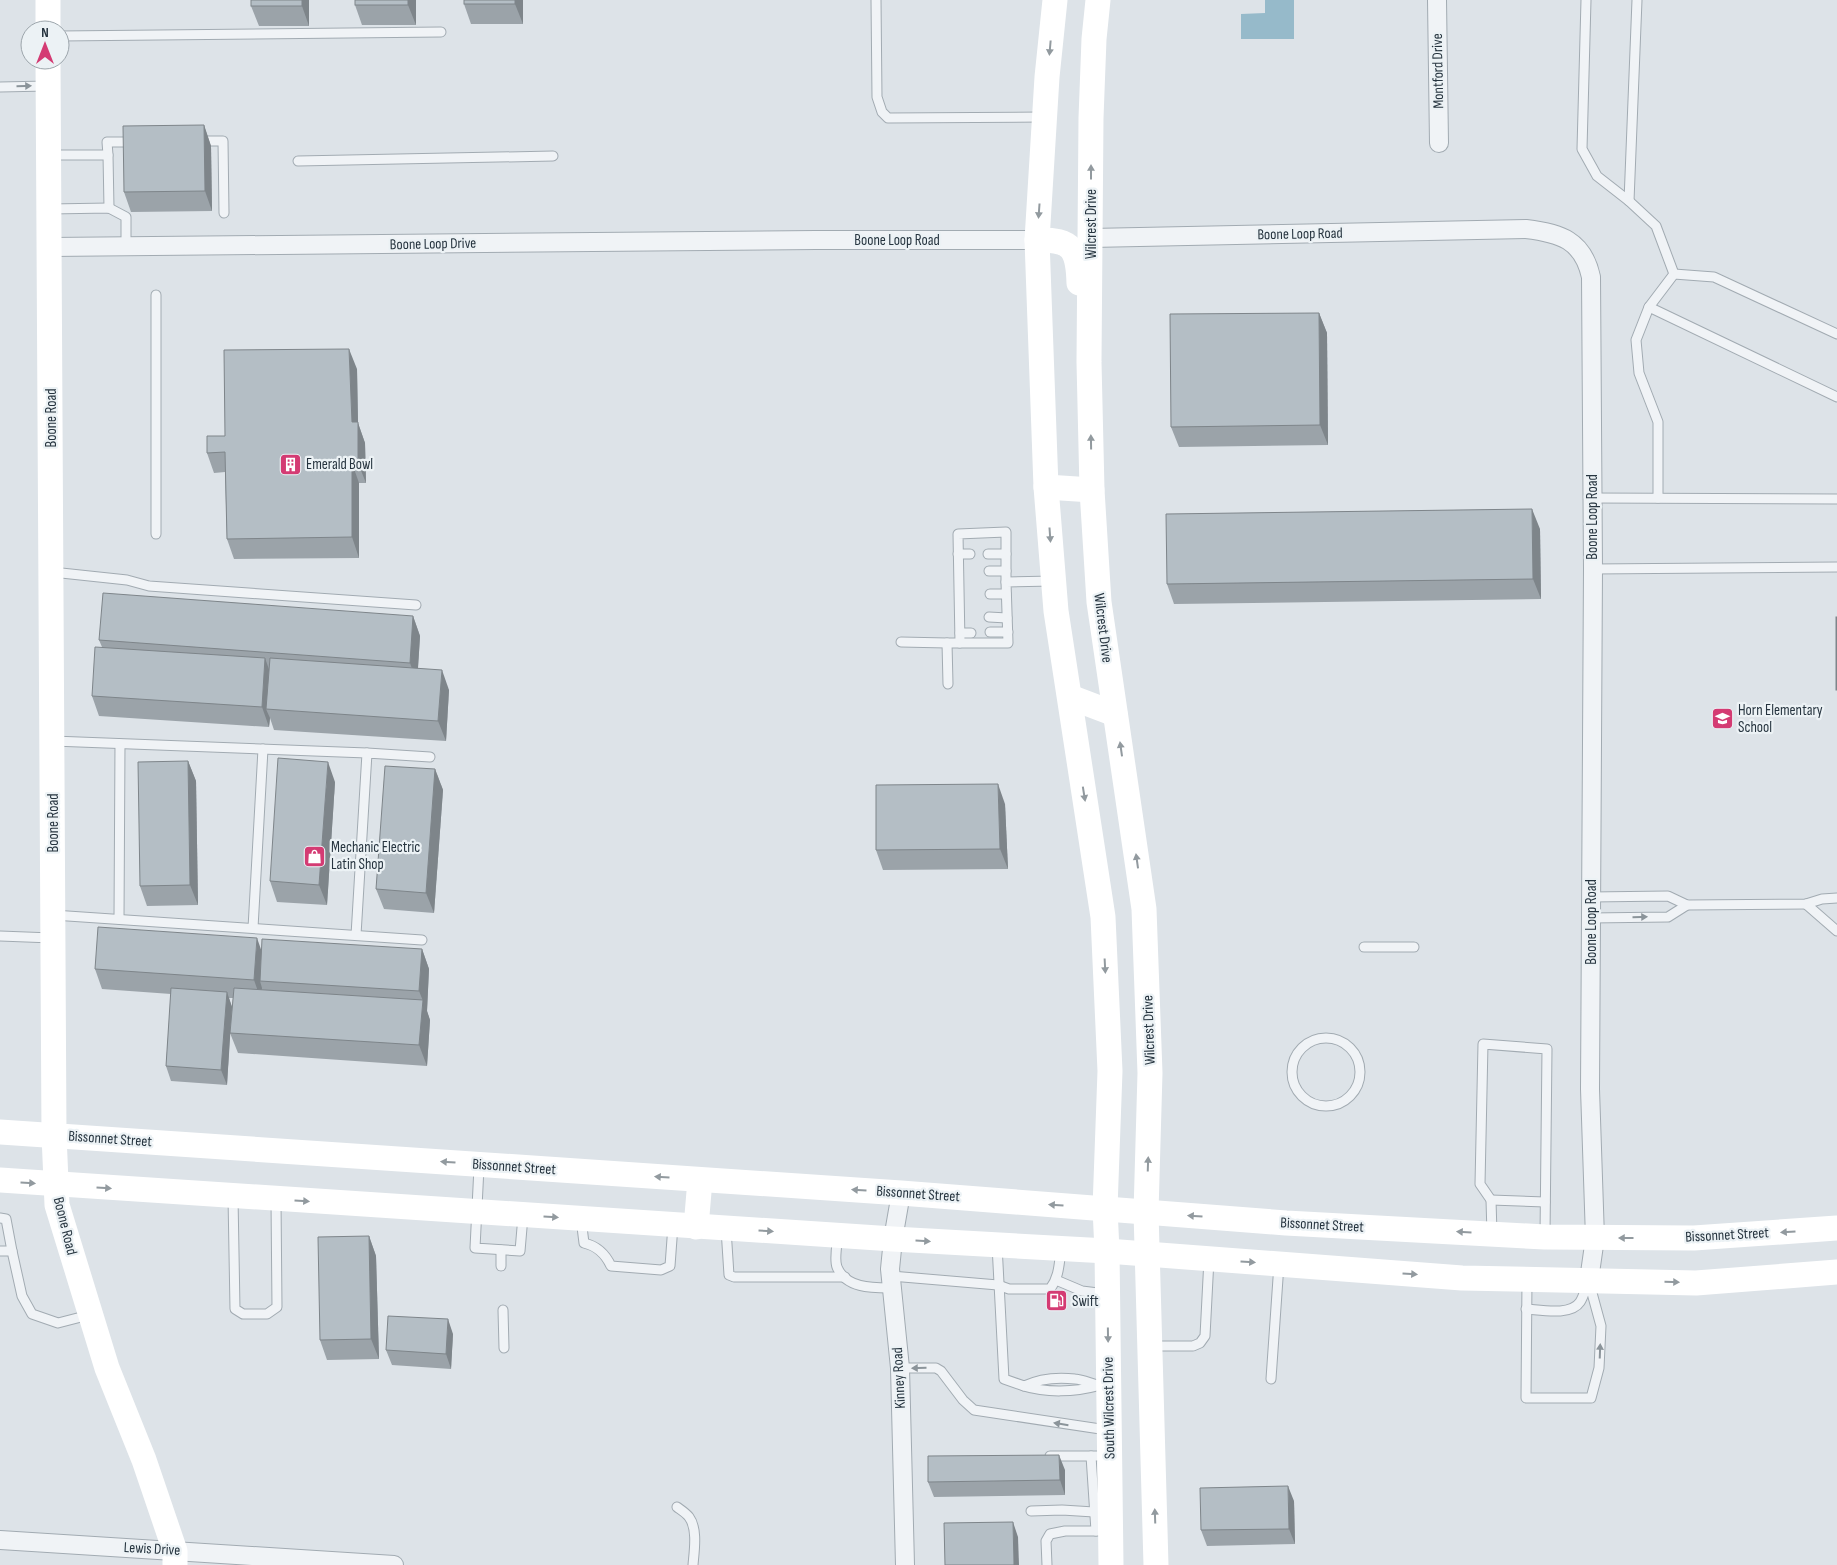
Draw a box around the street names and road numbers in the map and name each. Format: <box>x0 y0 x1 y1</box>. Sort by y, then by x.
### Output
street label: Montford Drive <box>1428 33 1448 109</box>
street label: Wilcrest Drive <box>1082 189 1101 259</box>
street label: Boone Loop Road <box>1257 224 1343 244</box>
street label: Boone Loop Road <box>854 231 940 250</box>
street label: Boone Loop Drive <box>390 234 476 254</box>
street label: Boone Road <box>42 389 61 447</box>
street label: Boone Loop Road <box>1583 474 1602 560</box>
street label: Wilcrest Drive <box>1089 592 1117 664</box>
street label: Boone Road <box>44 794 63 852</box>
street label: Boone Loop Road <box>1582 879 1601 965</box>
street label: Wilcrest Drive <box>1138 995 1160 1065</box>
street label: Bissonnet Street <box>68 1127 153 1151</box>
street label: Bissonnet Street <box>472 1155 557 1179</box>
street label: Bissonnet Street <box>876 1182 961 1206</box>
street label: Boone Road <box>49 1195 81 1257</box>
street label: Bissonnet Street <box>1280 1213 1365 1237</box>
street label: Bissonnet Street <box>1685 1223 1770 1247</box>
street label: Kinney Road <box>888 1347 910 1409</box>
street label: South Wilcrest Drive <box>1099 1357 1119 1459</box>
street label: Lewis Drive <box>123 1538 181 1560</box>

